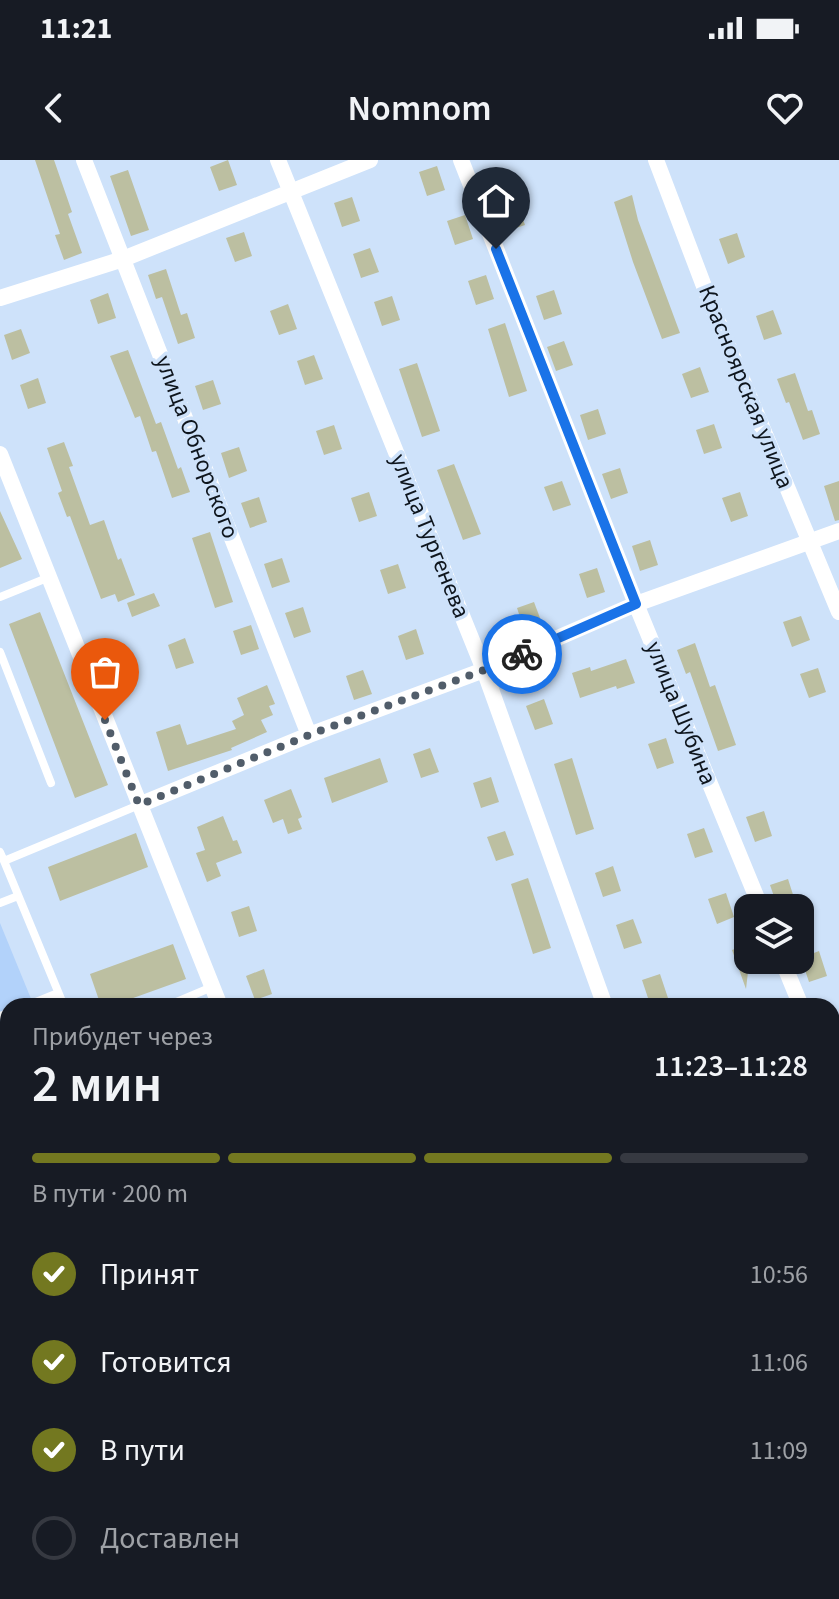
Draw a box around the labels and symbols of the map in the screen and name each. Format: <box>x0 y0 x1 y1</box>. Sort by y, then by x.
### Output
pin <box>462 167 530 249</box>
street label: Красноярская улица <box>689 280 803 494</box>
street label: улица Обнорского <box>146 350 248 544</box>
street label: улица Тургенева <box>381 448 479 624</box>
courier <box>482 614 562 694</box>
street label: улица Шубина <box>636 636 726 790</box>
pin <box>71 638 139 720</box>

